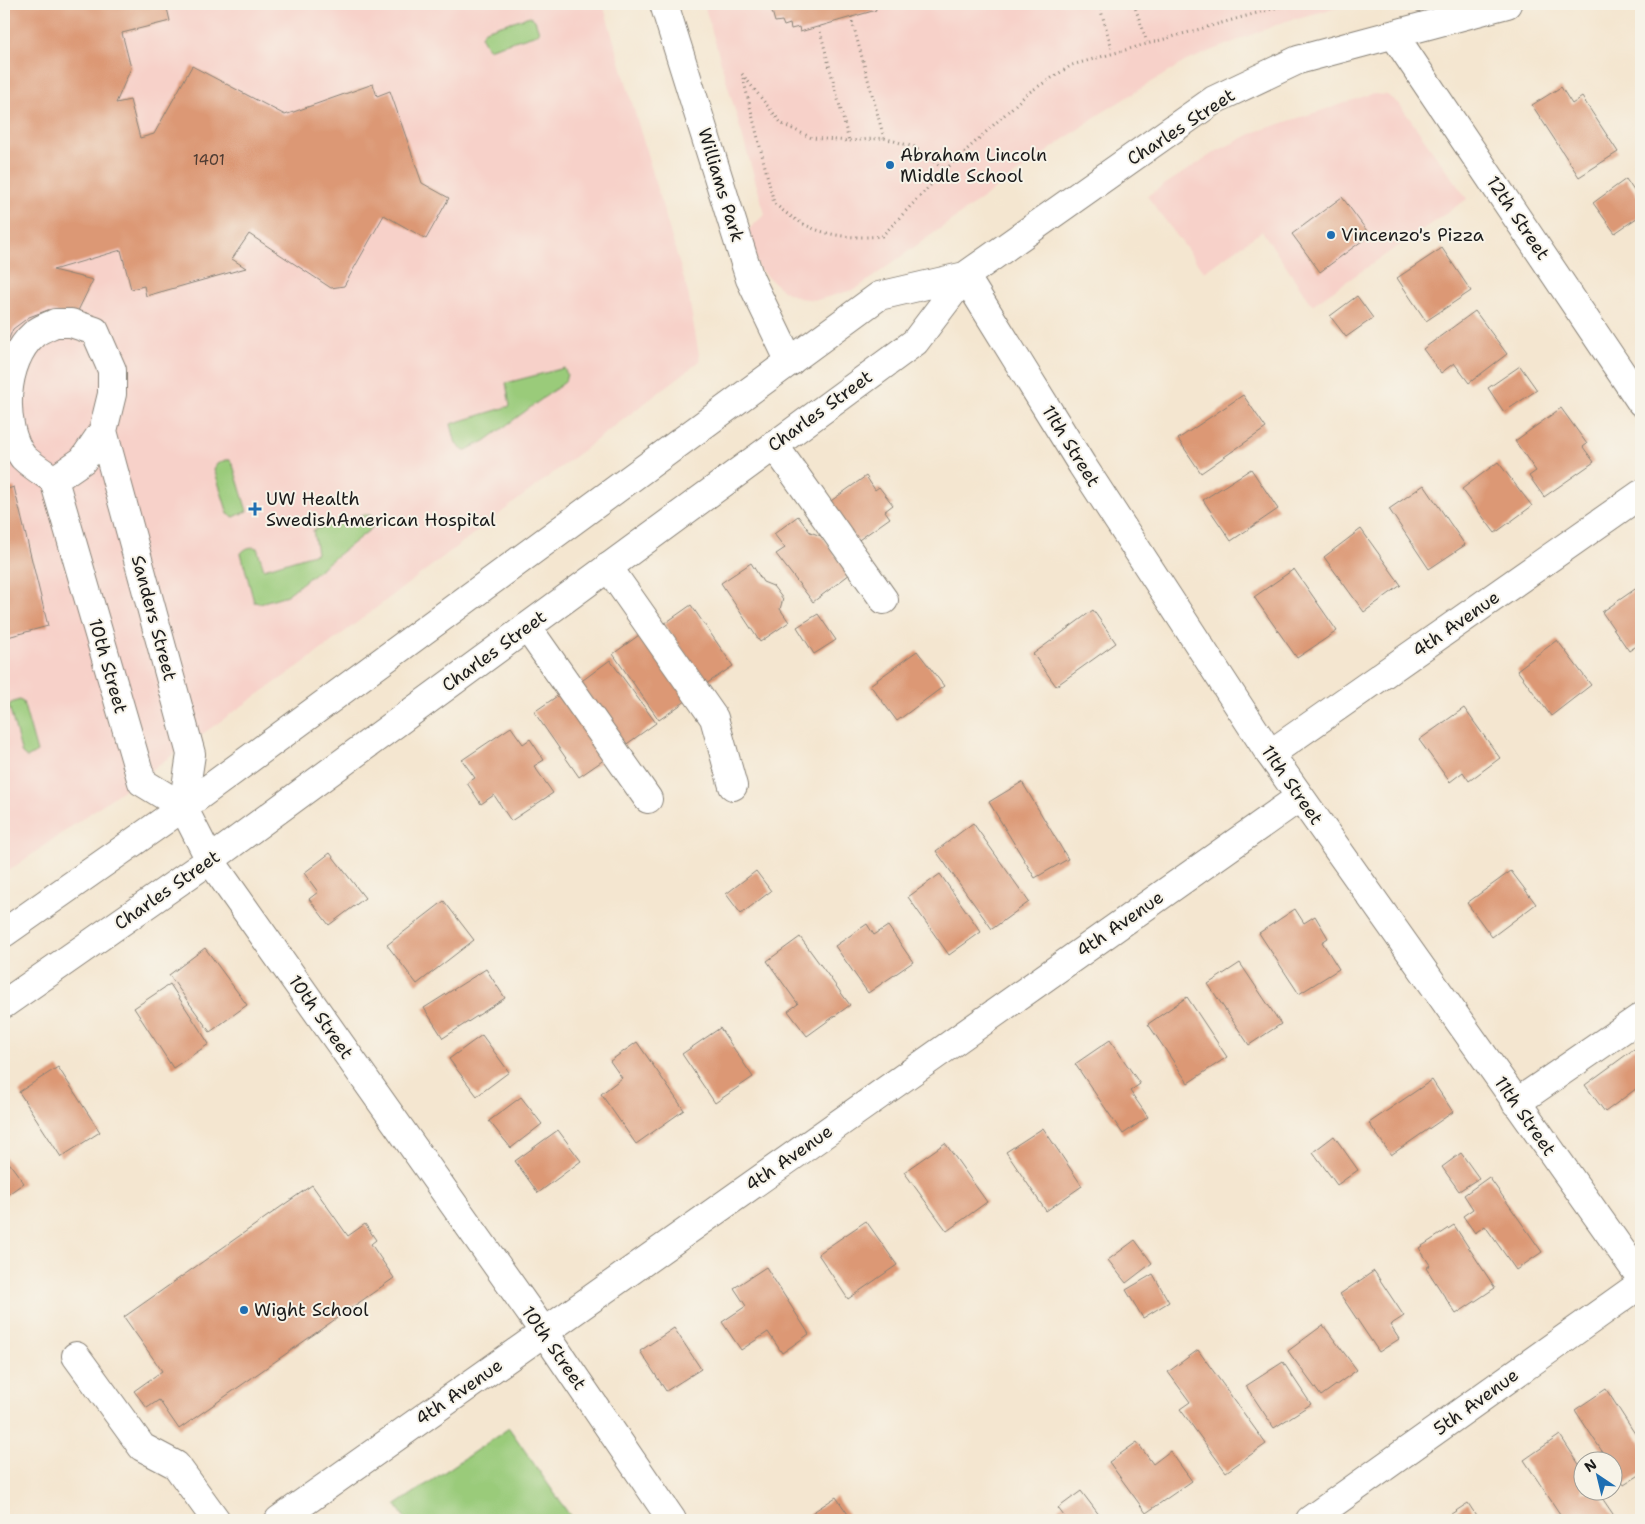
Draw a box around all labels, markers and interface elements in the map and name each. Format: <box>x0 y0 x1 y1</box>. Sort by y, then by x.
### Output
street label: Charles Street <box>1122 83 1240 171</box>
street label: Williams Park <box>692 125 750 245</box>
place label: Abraham Lincoln Middle School <box>900 143 1047 188</box>
house number: 1401 <box>193 150 225 170</box>
marker: Abraham Lincoln Middle School <box>884 159 896 171</box>
street label: 12th Street <box>1481 171 1555 265</box>
place label: Vincenzo's Pizza <box>1341 223 1484 247</box>
marker: Vincenzo's Pizza <box>1325 229 1337 241</box>
street label: Charles Street <box>763 365 877 457</box>
street label: 11th Street <box>1036 401 1106 491</box>
place label: UW Health SwedishAmerican Hospital <box>266 487 496 532</box>
marker: UW Health SwedishAmerican Hospital <box>248 502 262 516</box>
street label: Sanders Street <box>126 553 182 683</box>
street label: 4th Avenue <box>1408 585 1504 663</box>
street label: Charles Street <box>437 605 551 697</box>
street label: 10th Street <box>83 616 133 716</box>
street label: 11th Street <box>1256 740 1328 830</box>
street label: Charles Street <box>109 845 225 935</box>
street label: 4th Avenue <box>1072 885 1168 963</box>
street label: 10th Street <box>283 970 359 1064</box>
street label: 11th Street <box>1489 1071 1561 1161</box>
street label: 4th Avenue <box>741 1119 837 1197</box>
place label: Wight School <box>254 1298 369 1322</box>
street label: 10th Street <box>516 1301 592 1395</box>
marker: Wight School <box>238 1304 250 1316</box>
street label: 4th Avenue <box>411 1353 507 1431</box>
street label: 5th Avenue <box>1429 1363 1523 1441</box>
north arrow <box>1572 1452 1622 1502</box>
text: N <box>1581 1455 1600 1476</box>

